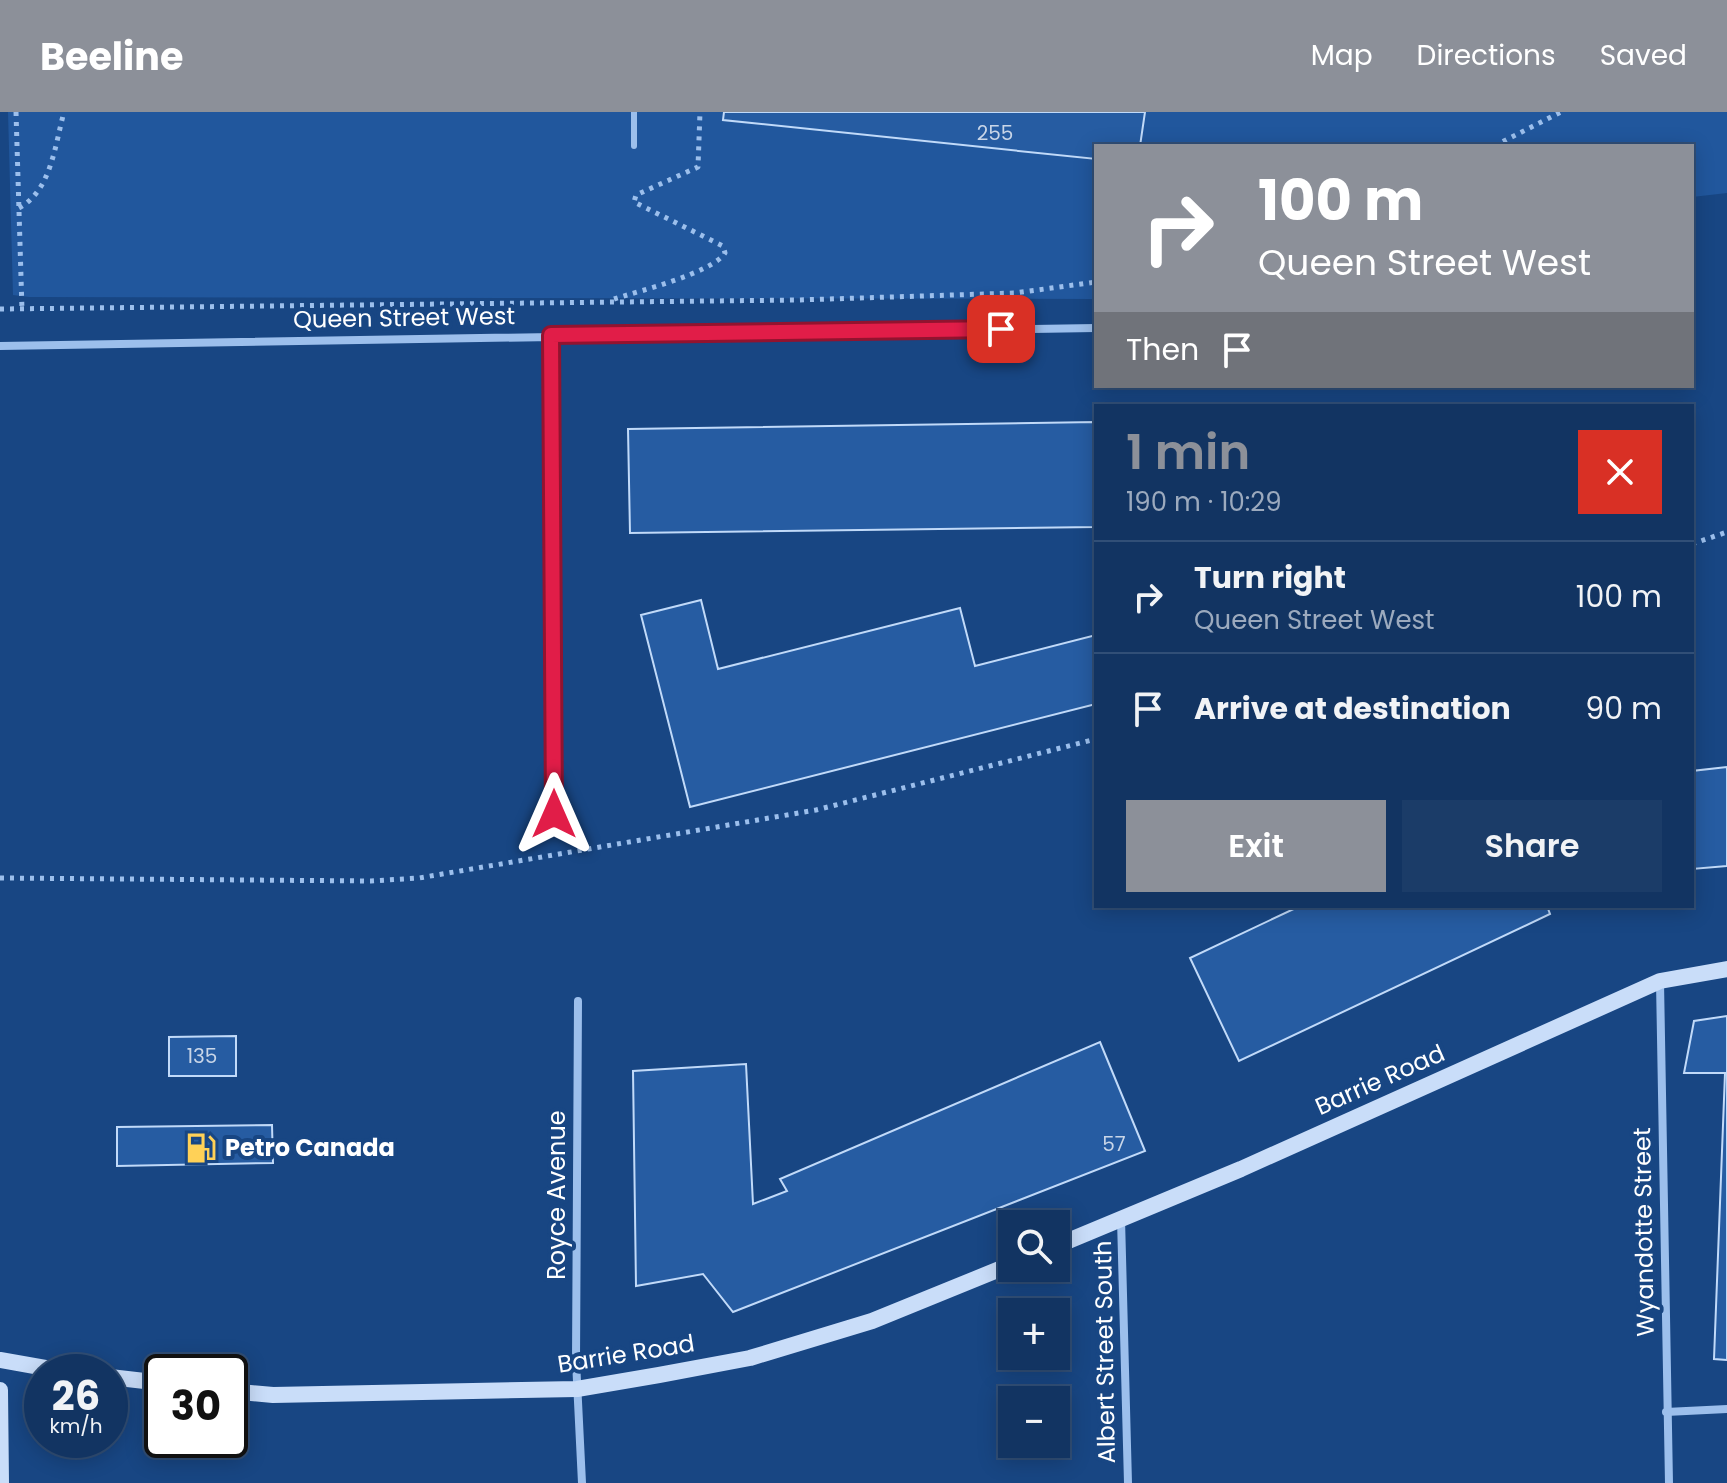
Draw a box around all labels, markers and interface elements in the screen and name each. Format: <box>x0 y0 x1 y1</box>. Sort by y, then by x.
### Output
text: Beeline <box>40 30 183 83</box>
text: Map <box>1311 36 1373 75</box>
text: Directions <box>1417 36 1556 75</box>
text: Saved <box>1600 36 1687 75</box>
house number: 255 <box>977 119 1013 147</box>
text: 100 m <box>1258 161 1423 240</box>
icon: right <box>1126 176 1230 280</box>
text: Queen Street West <box>1258 237 1591 288</box>
pin <box>967 295 1035 363</box>
street label: Queen Street West <box>293 299 515 336</box>
icon: arrive <box>979 307 1023 351</box>
text: Then <box>1126 328 1199 371</box>
icon: arrive <box>1215 328 1259 372</box>
text: 1 min <box>1126 419 1250 486</box>
button: close <box>1578 430 1662 514</box>
text: 190 m · 10:29 <box>1126 484 1282 520</box>
text: Turn right <box>1194 556 1346 599</box>
icon: right <box>1126 575 1170 619</box>
text: 100 m <box>1576 575 1662 618</box>
text: Queen Street West <box>1194 602 1435 638</box>
icon: arrive <box>1126 687 1170 731</box>
text: Arrive at destination <box>1194 687 1511 730</box>
text: 90 m <box>1585 687 1662 730</box>
position arrow <box>512 772 596 856</box>
button: Exit <box>1126 800 1386 892</box>
button: Share <box>1402 800 1662 892</box>
street label: Barrie Road <box>1310 1036 1450 1123</box>
house number: 135 <box>187 1042 217 1070</box>
street label: Royce Avenue <box>540 1110 573 1280</box>
street label: Wyandotte Street <box>1625 1127 1662 1337</box>
house number: 57 <box>1102 1130 1126 1158</box>
fuel station icon: Petro Canada <box>184 1131 218 1165</box>
place label: Petro Canada <box>225 1131 395 1164</box>
map controls <box>998 1210 1070 1458</box>
button: search <box>998 1210 1070 1282</box>
street label: Albert Street South <box>1086 1240 1123 1464</box>
button: + <box>998 1298 1070 1370</box>
street label: Barrie Road <box>555 1326 697 1381</box>
speed limit sign: 30 <box>144 1354 248 1458</box>
text: 26 <box>52 1368 100 1424</box>
button: − <box>998 1386 1070 1458</box>
text: km/h <box>49 1412 103 1440</box>

